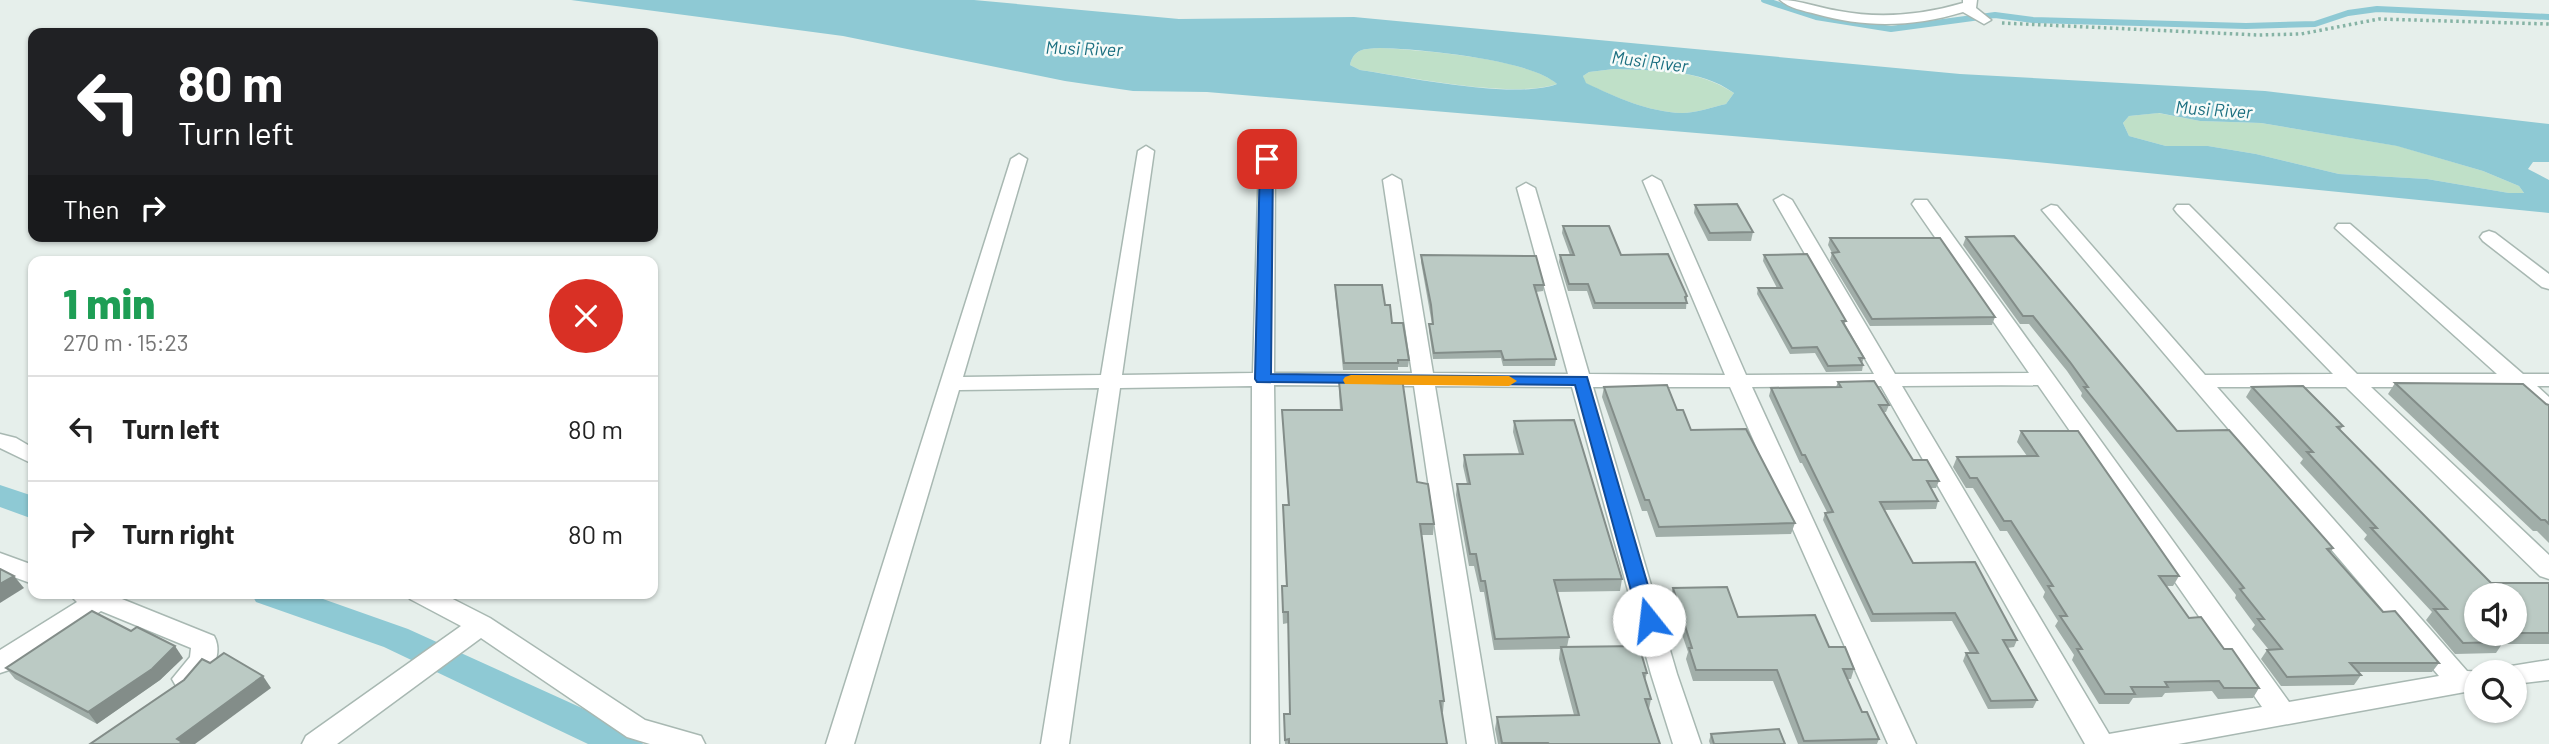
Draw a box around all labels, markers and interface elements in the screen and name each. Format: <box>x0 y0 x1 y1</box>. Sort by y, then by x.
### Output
water label: Musi River <box>1045 36 1124 60</box>
water label: Musi River <box>1610 45 1690 77</box>
text: 80 m <box>178 53 283 112</box>
icon: left <box>63 56 154 147</box>
water label: Musi River <box>2175 95 2254 123</box>
text: Turn left <box>178 113 295 151</box>
pin <box>1237 129 1297 189</box>
icon: arrive <box>1248 140 1286 178</box>
icon: right <box>134 189 172 227</box>
text: Then <box>63 193 120 224</box>
text: 1 min <box>63 277 155 327</box>
button: close <box>549 279 623 353</box>
text: 270 m · 15:23 <box>63 328 189 356</box>
icon: left <box>63 410 101 448</box>
text: Turn left <box>122 413 220 444</box>
text: 80 m <box>568 413 623 444</box>
icon: right <box>63 515 101 553</box>
text: Turn right <box>122 518 235 549</box>
text: 80 m <box>568 518 623 549</box>
position arrow <box>1612 583 1686 657</box>
map controls <box>2464 583 2527 723</box>
button: sound <box>2464 583 2527 646</box>
button: search <box>2464 660 2527 723</box>

